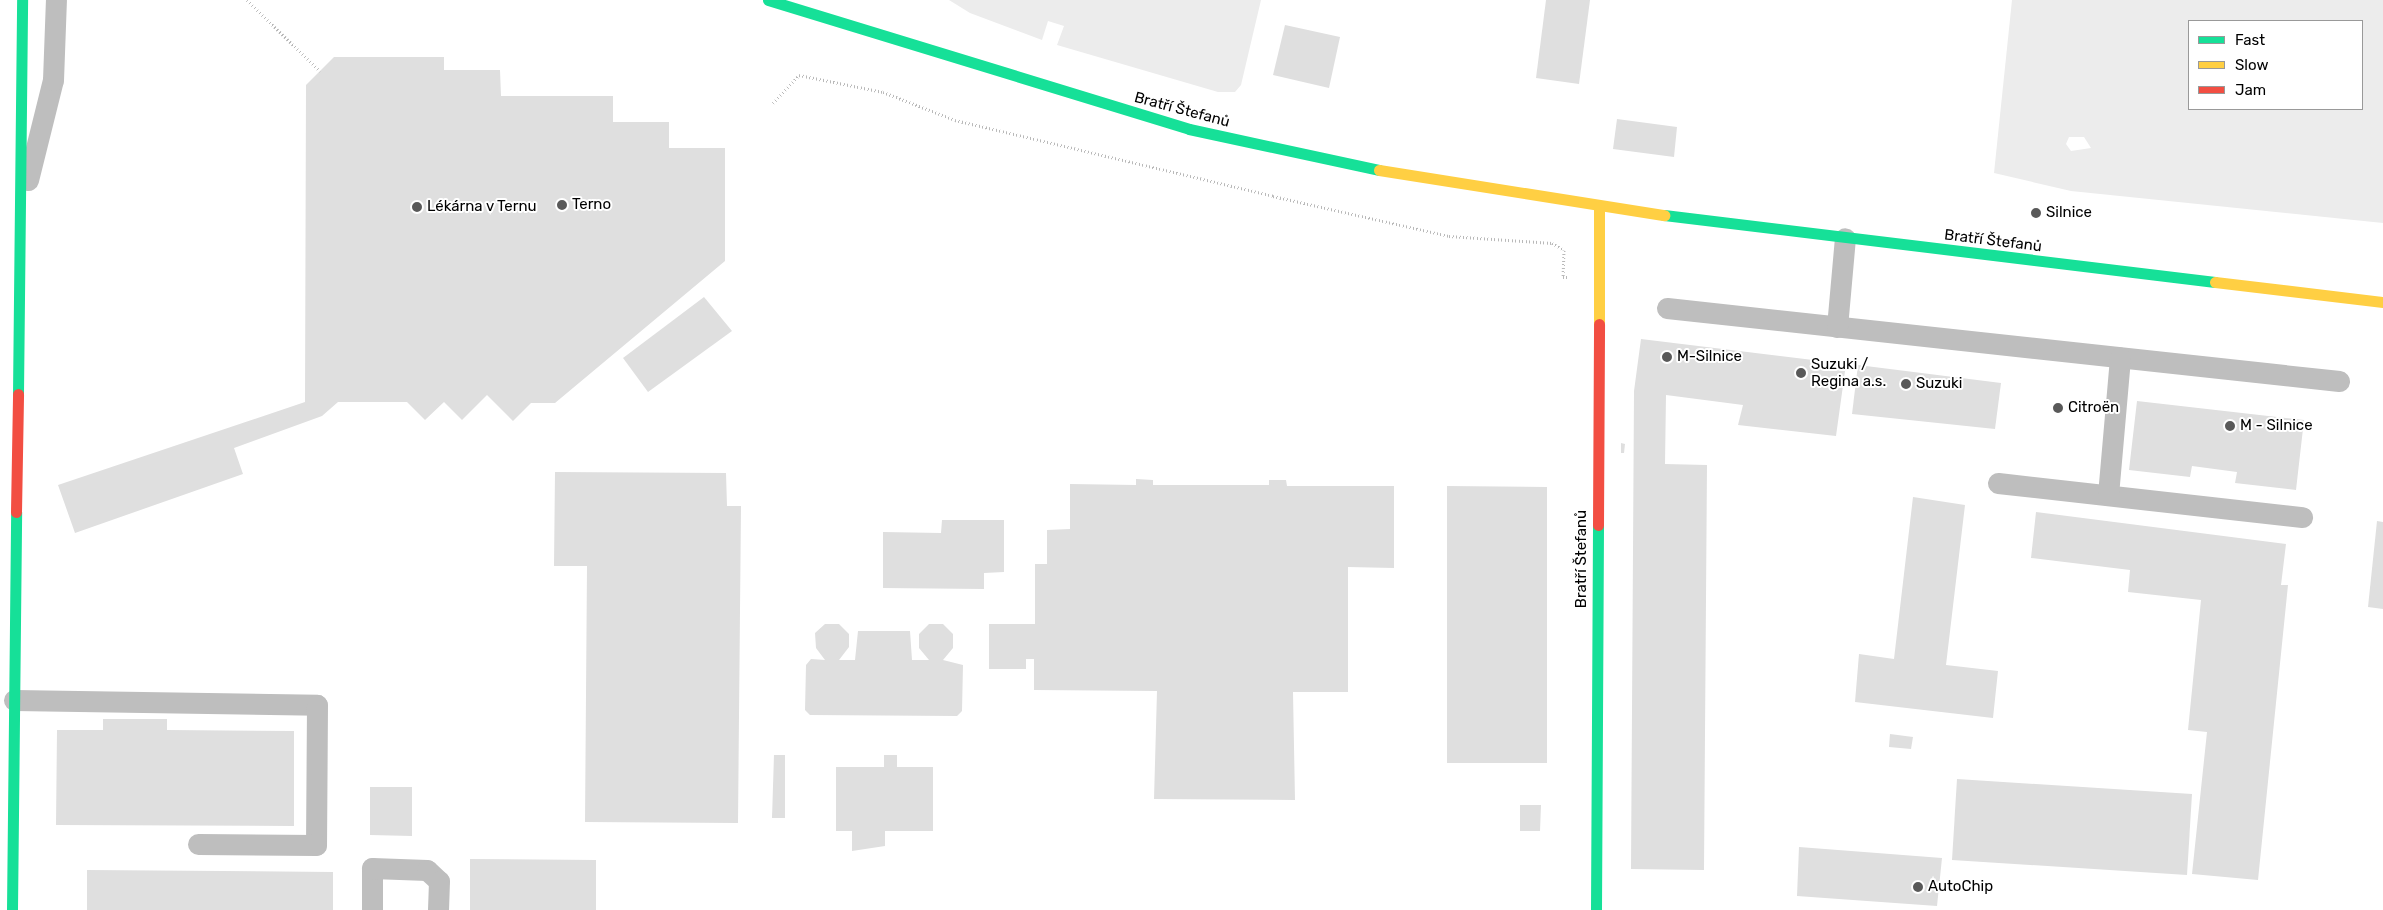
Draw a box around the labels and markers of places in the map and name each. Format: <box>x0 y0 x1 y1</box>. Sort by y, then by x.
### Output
place label: Terno <box>572 196 611 214</box>
place label: Lékárna v Ternu <box>427 198 538 216</box>
marker: Terno <box>556 199 568 211</box>
marker: Lékárna v Ternu <box>411 201 423 213</box>
place label: Silnice <box>2046 204 2092 222</box>
marker: Silnice <box>2030 207 2042 219</box>
place label: M-Silnice <box>1677 348 1742 366</box>
marker: M-Silnice <box>1661 351 1673 363</box>
place label: Suzuki / Regina a.s. <box>1811 355 1886 390</box>
marker: Suzuki / Regina a.s. <box>1795 367 1807 379</box>
place label: Suzuki <box>1916 375 1962 393</box>
marker: Suzuki <box>1900 378 1912 390</box>
place label: Citroën <box>2068 399 2119 417</box>
marker: Citroën <box>2052 402 2064 414</box>
place label: M - Silnice <box>2240 417 2313 435</box>
marker: M - Silnice <box>2224 420 2236 432</box>
place label: AutoChip <box>1928 878 1993 896</box>
marker: AutoChip <box>1912 881 1924 893</box>

